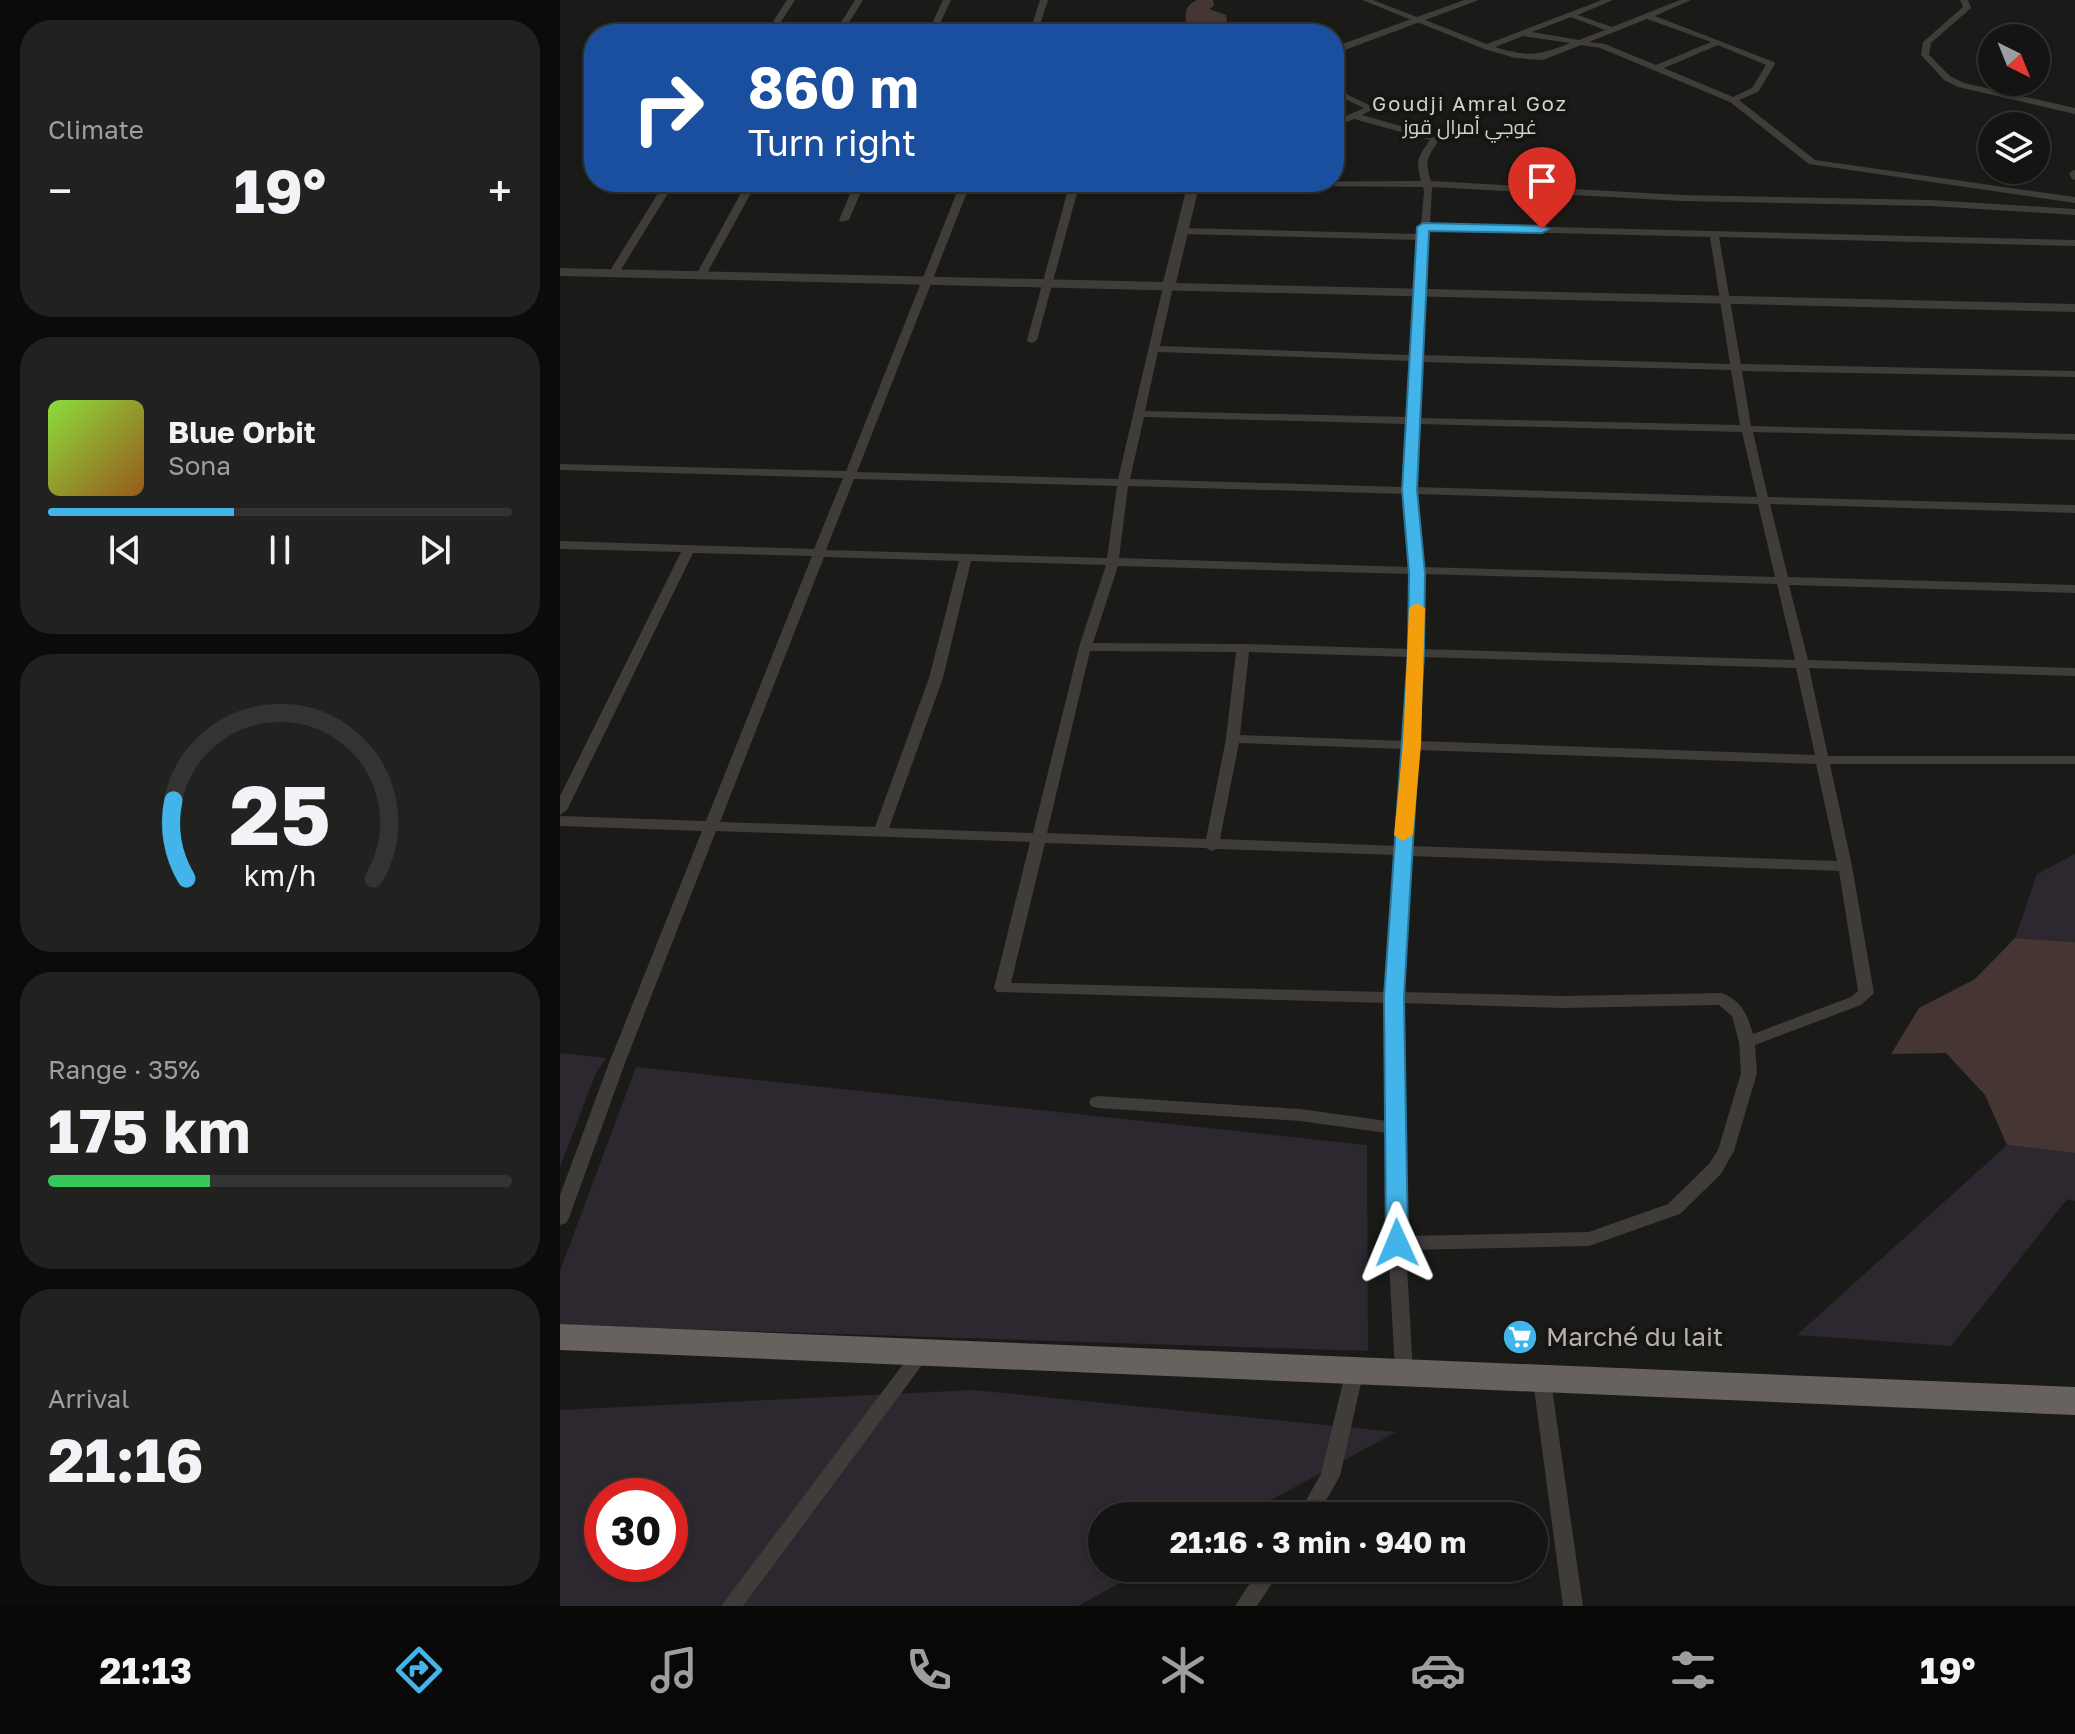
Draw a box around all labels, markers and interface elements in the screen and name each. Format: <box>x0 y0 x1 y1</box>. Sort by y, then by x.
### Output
north arrow <box>1978 24 2050 96</box>
map controls <box>1978 24 2050 184</box>
text: 860 m <box>748 53 919 120</box>
icon: right <box>616 56 720 160</box>
district label: Goudji Amral Goz غوجي أمرال قوز <box>1372 91 1568 143</box>
button: layers <box>1978 112 2050 184</box>
text: Climate <box>48 114 144 145</box>
text: Turn right <box>748 121 916 164</box>
pin <box>1508 147 1576 229</box>
text: 19° <box>234 154 326 226</box>
icon: arrive <box>1520 159 1564 203</box>
text: − <box>48 164 72 217</box>
text: + <box>488 164 512 217</box>
text: Blue Orbit <box>168 414 316 450</box>
text: Sona <box>168 450 231 481</box>
icon: previous <box>103 528 147 572</box>
icon: pause <box>258 528 302 572</box>
icon: next <box>413 528 457 572</box>
text: 25 <box>229 763 331 863</box>
text: km/h <box>244 858 316 892</box>
text: Range · 35% <box>48 1054 200 1085</box>
text: 175 km <box>48 1094 251 1166</box>
position arrow <box>1355 1201 1439 1285</box>
supermarket icon: Marché du lait <box>1501 1318 1539 1356</box>
place label: Marché du lait <box>1546 1321 1723 1352</box>
text: Arrival <box>48 1383 129 1414</box>
text: 21:16 <box>48 1423 204 1495</box>
speed limit sign: 30 <box>584 1478 688 1582</box>
text: 21:16 · 3 min · 940 m <box>1170 1524 1466 1560</box>
icon: directions <box>391 1642 447 1698</box>
icon: music <box>646 1642 702 1698</box>
icon: phone <box>901 1642 957 1698</box>
icon: climate <box>1155 1642 1211 1698</box>
icon: car <box>1410 1642 1466 1698</box>
icon: filters <box>1665 1642 1721 1698</box>
text: 21:13 <box>99 1649 192 1692</box>
text: 19° <box>1920 1649 1976 1692</box>

